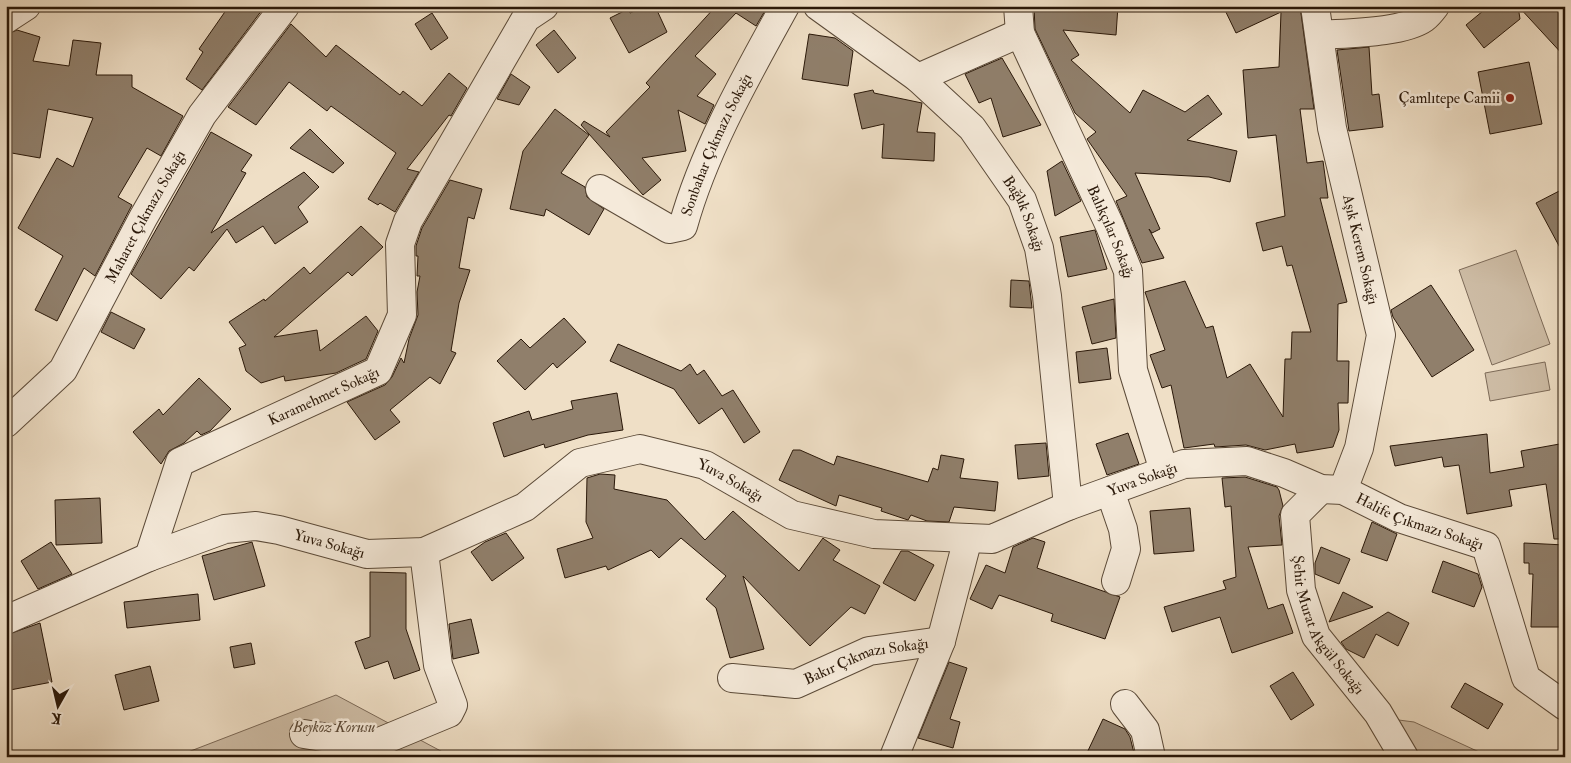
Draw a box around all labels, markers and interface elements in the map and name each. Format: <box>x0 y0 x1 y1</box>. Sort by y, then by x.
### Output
street label: Sonbahar Çıkmazı Sokağı <box>677 70 756 218</box>
place label: Çamlıtepe Camii <box>1399 89 1500 109</box>
marker: Çamlıtepe Camii <box>1504 92 1516 104</box>
street label: Maharet Çıkmazı Sokağı <box>101 147 189 286</box>
street label: Bağlık Sokağı <box>999 172 1049 253</box>
street label: Balıkçılar Sokağı <box>1083 182 1138 279</box>
street label: Aşık Kerem Sokağı <box>1338 192 1383 306</box>
street label: Karamehmet Sokağı <box>265 362 382 430</box>
street label: Yuva Sokağı <box>696 454 767 506</box>
street label: Yuva Sokağı <box>1105 458 1180 500</box>
street label: Halife Çıkmazı Sokağı <box>1353 489 1486 554</box>
street label: Yuva Sokağı <box>292 525 367 562</box>
street label: Şehit Murat Akgül Sokağı <box>1289 555 1369 698</box>
street label: Bakır Çıkmazı Sokağı <box>801 633 930 689</box>
north arrow <box>32 680 82 730</box>
text: K <box>49 709 62 727</box>
park label: Beykoz Korusu <box>292 718 375 737</box>

